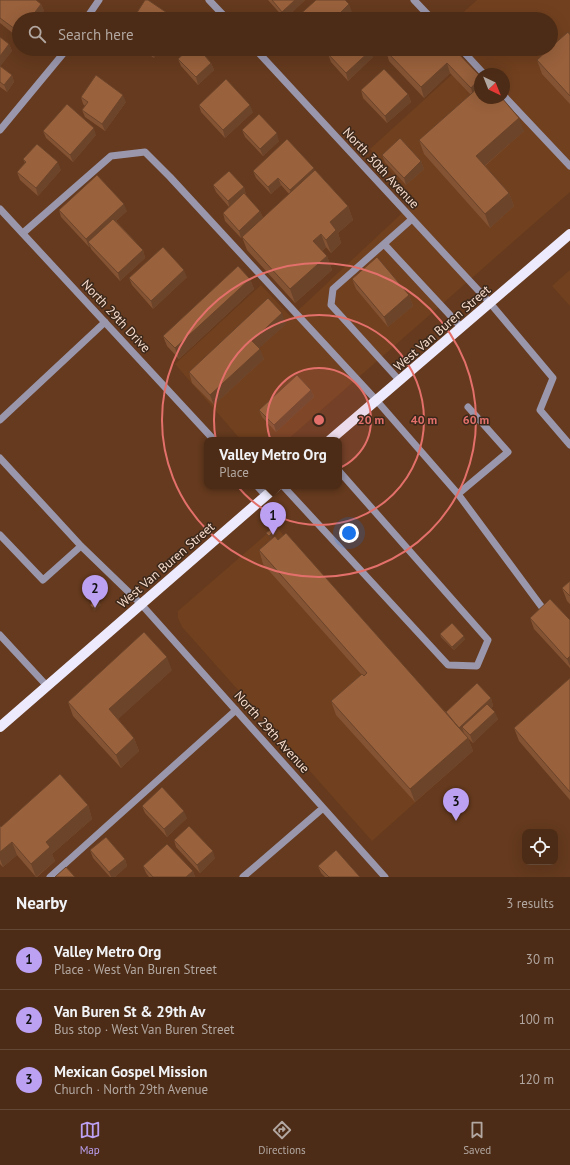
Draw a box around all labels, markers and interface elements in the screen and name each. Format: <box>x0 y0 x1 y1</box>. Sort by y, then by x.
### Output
search box <box>12 12 558 56</box>
icon: search <box>26 23 48 45</box>
text: Search here <box>58 25 134 44</box>
north arrow <box>474 68 510 104</box>
street label: North 30th Avenue <box>339 124 423 212</box>
street label: North 29th Drive <box>78 276 154 356</box>
street label: West Van Buren Street <box>390 281 494 375</box>
text: 20 m <box>358 412 384 427</box>
text: 40 m <box>411 412 437 427</box>
text: 60 m <box>463 412 489 427</box>
centre of rings <box>312 413 326 427</box>
popup <box>204 437 342 489</box>
text: Valley Metro Org <box>219 445 327 464</box>
text: Place <box>219 464 249 481</box>
pin: 1 <box>260 502 286 535</box>
street label: West Van Buren Street <box>114 518 218 612</box>
your location <box>339 523 359 543</box>
pin: 2 <box>82 575 108 608</box>
street label: North 29th Avenue <box>231 687 313 777</box>
pin: 3 <box>443 788 469 821</box>
map controls <box>522 829 558 865</box>
button: locate <box>522 829 558 865</box>
text: Nearby <box>16 892 67 914</box>
text: 3 results <box>506 895 554 912</box>
text: Valley Metro Org <box>54 942 161 961</box>
text: 1 <box>25 951 33 968</box>
text: 30 m <box>526 951 554 968</box>
text: Place · West Van Buren Street <box>54 961 217 978</box>
text: Van Buren St & 29th Av <box>54 1002 205 1021</box>
text: 2 <box>25 1011 33 1028</box>
text: 100 m <box>519 1011 554 1028</box>
text: Bus stop · West Van Buren Street <box>54 1021 234 1038</box>
text: Mexican Gospel Mission <box>54 1062 207 1081</box>
text: 3 <box>25 1071 33 1088</box>
text: 120 m <box>519 1071 554 1088</box>
text: Church · North 29th Avenue <box>54 1081 208 1098</box>
tab: Map <box>79 1119 101 1157</box>
tab: Directions <box>258 1119 306 1157</box>
tab: Saved <box>463 1119 491 1157</box>

